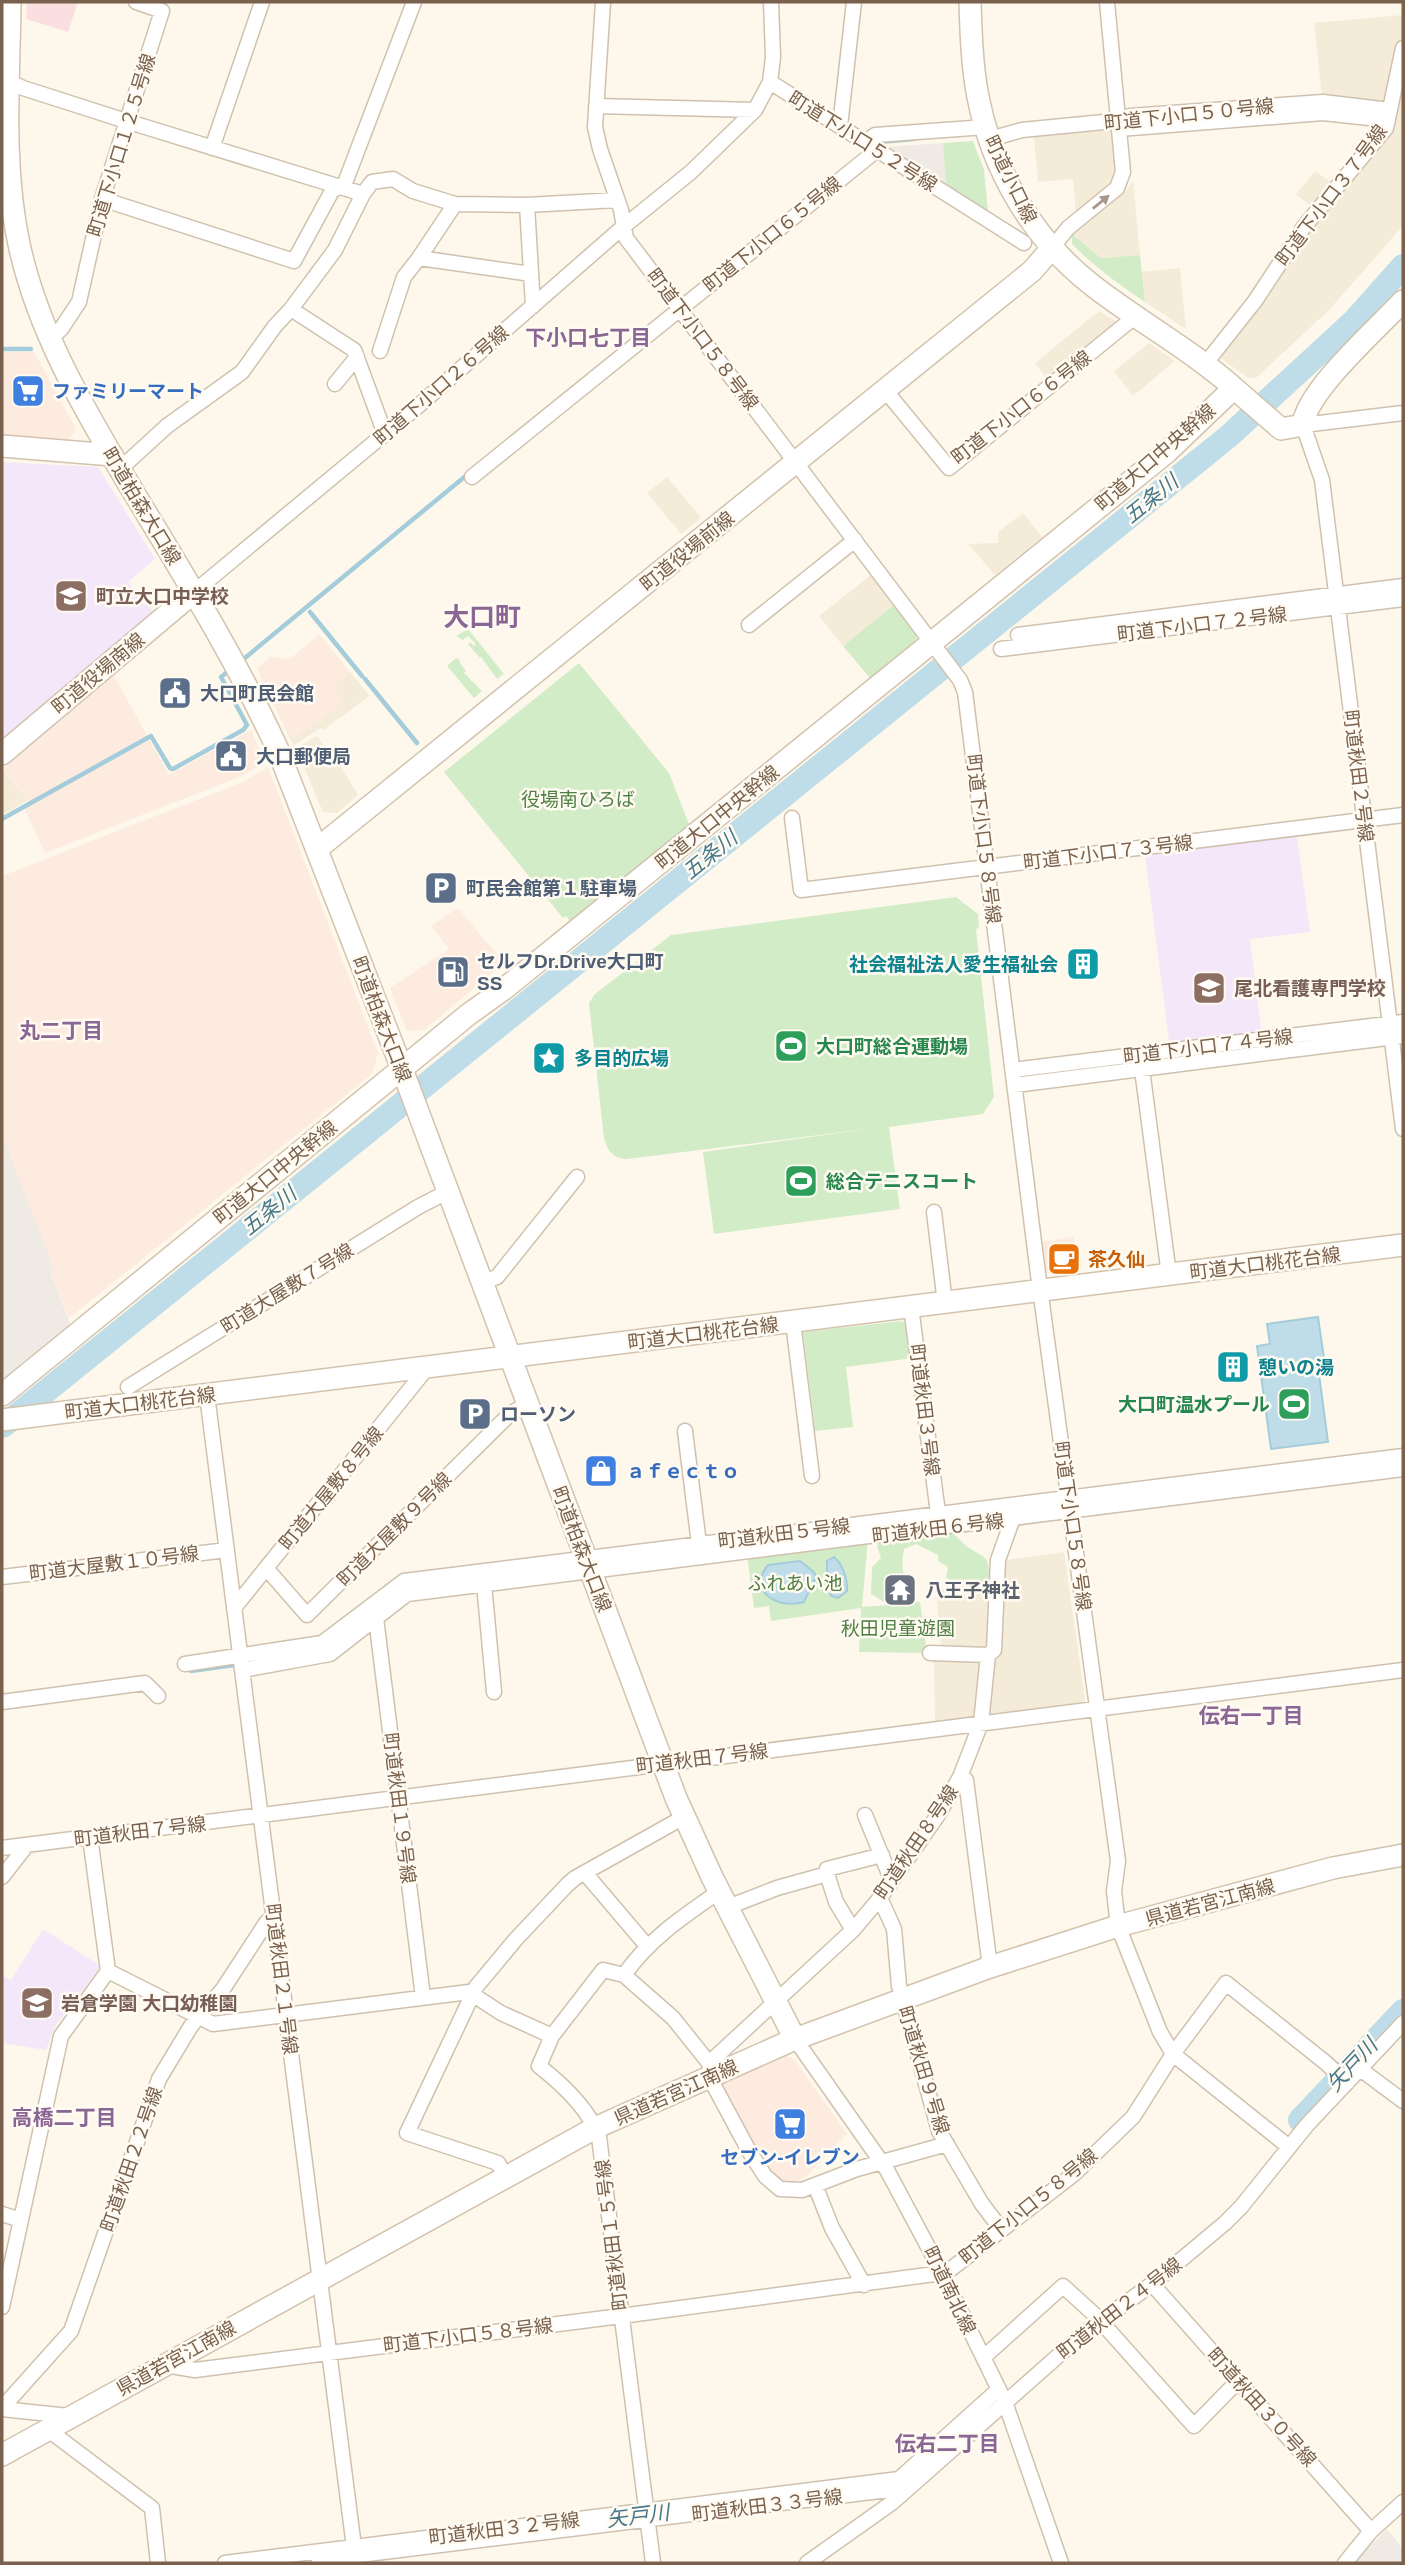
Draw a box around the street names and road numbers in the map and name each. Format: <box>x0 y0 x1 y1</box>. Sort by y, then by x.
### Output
street label: 町道下小口１２５号線 <box>84 51 159 239</box>
street label: 町道下小口５２号線 <box>785 87 941 196</box>
street label: 町道下小口５０号線 <box>1103 95 1275 134</box>
street label: 町道下小口３７号線 <box>1272 121 1391 270</box>
street label: 町道小口線 <box>980 132 1041 227</box>
street label: 町道下小口６５号線 <box>699 172 845 296</box>
street label: 町道下小口５８号線 <box>643 265 762 414</box>
street label: 町道下小口２６号線 <box>370 321 513 449</box>
street label: 町道下小口６６号線 <box>947 346 1095 468</box>
street label: 町道大口中央幹線 <box>1091 400 1220 515</box>
street label: 町道柏森大口線 <box>98 444 185 569</box>
street label: 町道役場前線 <box>636 507 738 595</box>
street label: 町道下小口７２号線 <box>1116 604 1288 645</box>
street label: 町道役場南線 <box>48 629 149 718</box>
street label: 町道秋田２号線 <box>1340 709 1377 843</box>
street label: 町道下小口５８号線 <box>963 753 1004 925</box>
street label: 町道大口中央幹線 <box>652 761 783 873</box>
street label: 町道下小口７３号線 <box>1022 832 1194 873</box>
street label: 町道柏森大口線 <box>348 953 415 1085</box>
street label: 町道下小口７４号線 <box>1122 1026 1294 1067</box>
street label: 町道大口中央幹線 <box>210 1116 341 1228</box>
street label: 町道大屋敷７号線 <box>217 1239 357 1338</box>
street label: 町道大口桃花台線 <box>1188 1244 1342 1283</box>
street label: 町道大口桃花台線 <box>626 1314 780 1353</box>
street label: 町道秋田３号線 <box>906 1343 943 1477</box>
street label: 町道大口桃花台線 <box>63 1384 217 1423</box>
street label: 町道大屋敷８号線 <box>275 1423 387 1554</box>
street label: 町道下小口５８号線 <box>1050 1440 1095 1612</box>
street label: 町道大屋敷９号線 <box>333 1468 456 1591</box>
street label: 町道柏森大口線 <box>548 1483 615 1615</box>
street label: 町道秋田６号線 <box>871 1510 1005 1547</box>
street label: 町道秋田５号線 <box>717 1515 851 1552</box>
street label: 町道大屋敷１０号線 <box>28 1543 200 1584</box>
street label: 町道秋田１９号線 <box>380 1731 419 1885</box>
street label: 町道秋田７号線 <box>635 1740 769 1777</box>
street label: 町道秋田８号線 <box>871 1781 962 1903</box>
street label: 町道秋田７号線 <box>73 1813 207 1850</box>
street label: 県道若宮江南線 <box>1143 1875 1277 1930</box>
street label: 町道秋田２１号線 <box>262 1902 301 2056</box>
street label: 町道秋田９号線 <box>894 2003 953 2137</box>
street label: 県道若宮江南線 <box>611 2056 741 2129</box>
street label: 町道秋田２２号線 <box>97 2084 166 2234</box>
street label: 町道下小口５８号線 <box>955 2144 1101 2268</box>
street label: 町道秋田１５号線 <box>592 2158 631 2312</box>
street label: 町道南北線 <box>919 2243 980 2338</box>
street label: 町道秋田２４号線 <box>1053 2253 1186 2363</box>
street label: 町道下小口５８号線 <box>382 2315 554 2356</box>
street label: 県道若宮江南線 <box>113 2317 240 2400</box>
street label: 町道秋田３０号線 <box>1203 2344 1320 2471</box>
street label: 町道秋田３３号線 <box>690 2486 844 2525</box>
street label: 町道秋田３２号線 <box>427 2509 581 2548</box>

